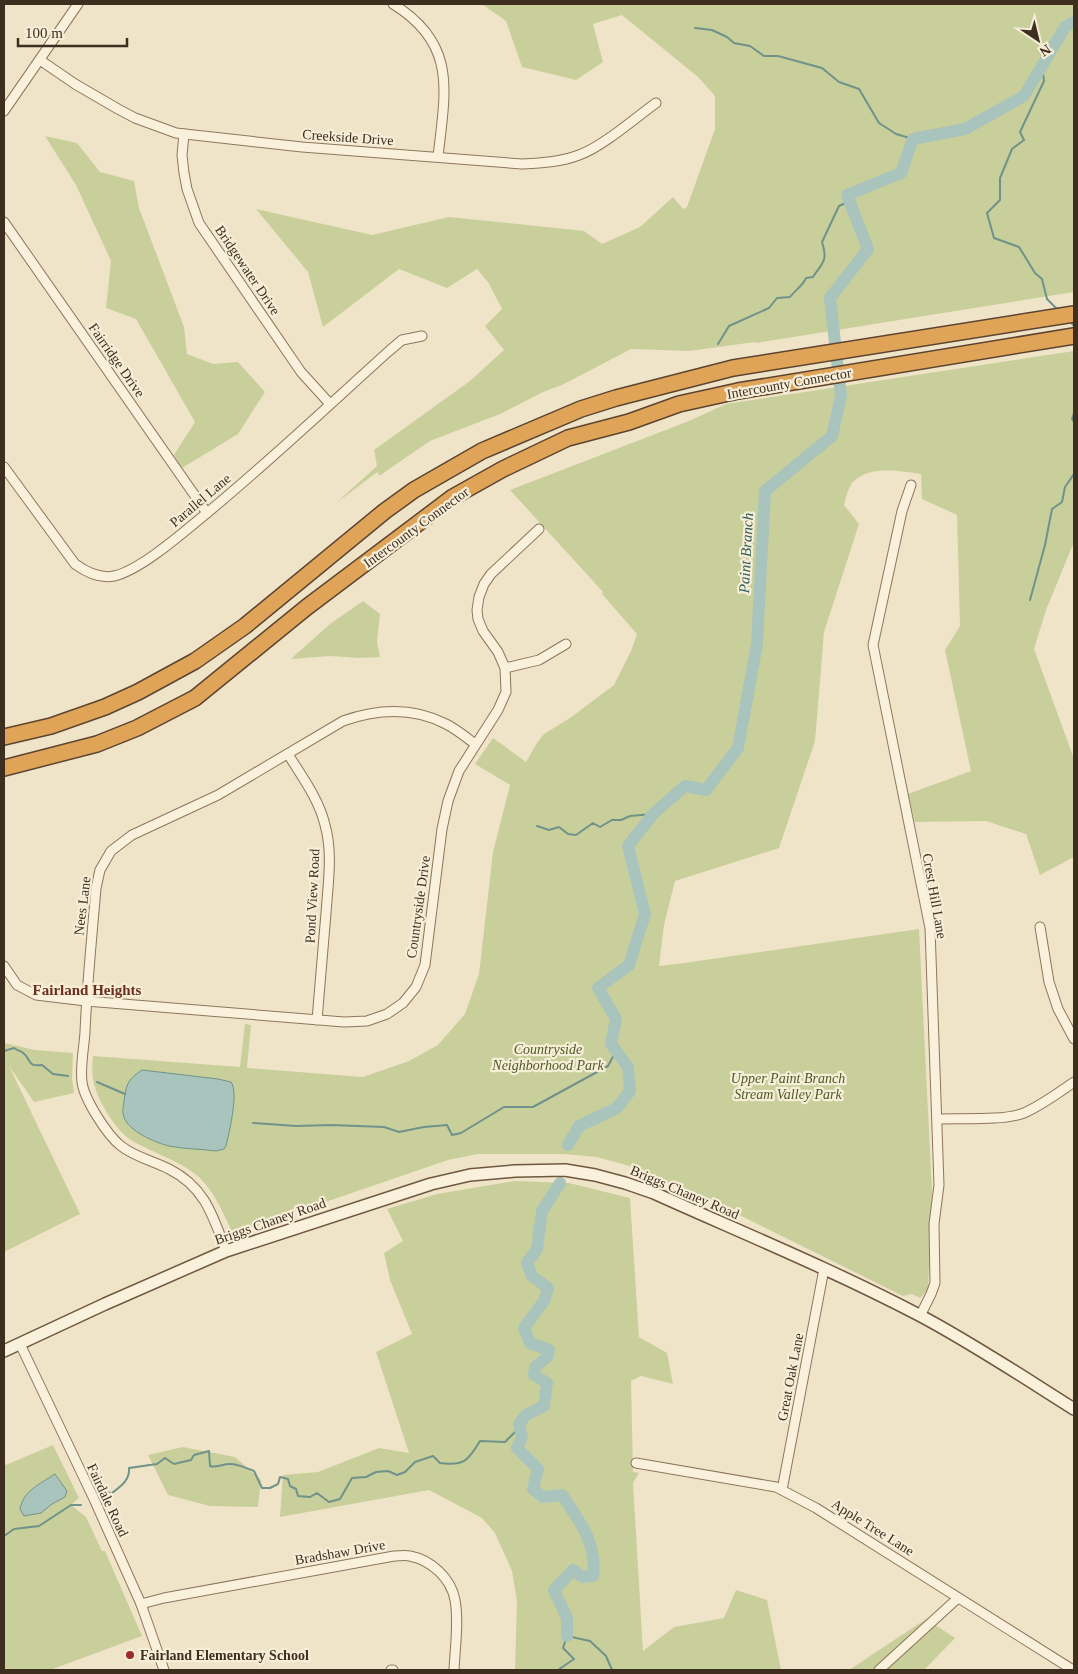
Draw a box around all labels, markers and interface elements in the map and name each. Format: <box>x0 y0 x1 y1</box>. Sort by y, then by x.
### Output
scale bar <box>18 15 126 47</box>
north arrow <box>1013 15 1063 65</box>
text: 100 m <box>25 25 63 41</box>
text: N <box>1037 41 1054 59</box>
street label: Creekside Drive <box>302 127 394 148</box>
street label: Bridgewater Drive <box>212 223 283 318</box>
street label: Fairridge Drive <box>86 320 148 400</box>
street label: Intercounty Connector <box>726 365 853 402</box>
street label: Parallel Lane <box>167 471 234 530</box>
street label: Intercounty Connector <box>361 484 472 571</box>
water label: Paint Branch <box>736 512 756 595</box>
street label: Pond View Road <box>303 848 322 944</box>
street label: Crest Hill Lane <box>920 852 949 940</box>
street label: Countryside Drive <box>404 855 433 960</box>
street label: Nees Lane <box>71 876 94 936</box>
district label: Fairland Heights <box>33 982 142 998</box>
park label: Countryside Neighborhood Park <box>491 1042 604 1073</box>
park label: Upper Paint Branch Stream Valley Park <box>731 1071 845 1102</box>
street label: Briggs Chaney Road <box>628 1163 741 1222</box>
street label: Briggs Chaney Road <box>213 1195 328 1248</box>
street label: Great Oak Lane <box>775 1332 806 1422</box>
street label: Fairdale Road <box>84 1461 131 1539</box>
street label: Apple Tree Lane <box>829 1496 917 1559</box>
street label: Bradshaw Drive <box>294 1537 386 1568</box>
place label: Fairland Elementary School <box>140 1648 309 1663</box>
marker: Fairland Elementary School <box>124 1649 136 1661</box>

